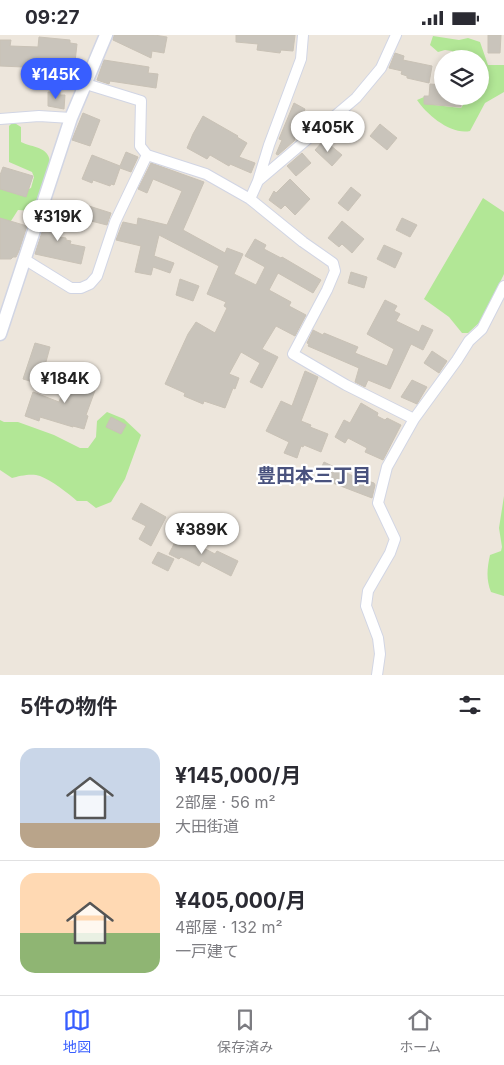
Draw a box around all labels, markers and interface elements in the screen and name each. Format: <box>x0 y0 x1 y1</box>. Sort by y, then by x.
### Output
text: 09:27 <box>25 6 80 29</box>
map controls <box>434 50 489 105</box>
button: layers <box>434 50 489 105</box>
pin: ¥145K <box>21 57 91 100</box>
text: ¥145K <box>32 64 80 84</box>
pin: ¥405K <box>293 111 363 153</box>
text: ¥405K <box>302 117 354 137</box>
pin: ¥319K <box>23 199 93 242</box>
text: ¥319K <box>34 206 82 226</box>
pin: ¥184K <box>30 361 100 404</box>
text: ¥184K <box>41 368 89 388</box>
district label: 豊田本三丁目 <box>257 464 371 487</box>
pin: ¥389K <box>167 513 237 555</box>
text: ¥389K <box>176 519 228 539</box>
icon: filters <box>456 691 484 719</box>
text: 5件の物件 <box>20 694 117 719</box>
text: ¥145,000/月 <box>175 763 301 788</box>
icon: home <box>60 768 120 828</box>
text: 2部屋 · 56 m² <box>175 792 276 812</box>
text: 大田街道 <box>175 816 239 836</box>
text: ¥405,000/月 <box>175 888 306 913</box>
icon: home <box>60 893 120 953</box>
text: 4部屋 · 132 m² <box>175 917 283 937</box>
text: 一戸建て <box>175 941 239 961</box>
tab: 地図 <box>63 1006 91 1056</box>
tab: 保存済み <box>217 1006 273 1056</box>
tab: ホーム <box>399 1006 441 1056</box>

